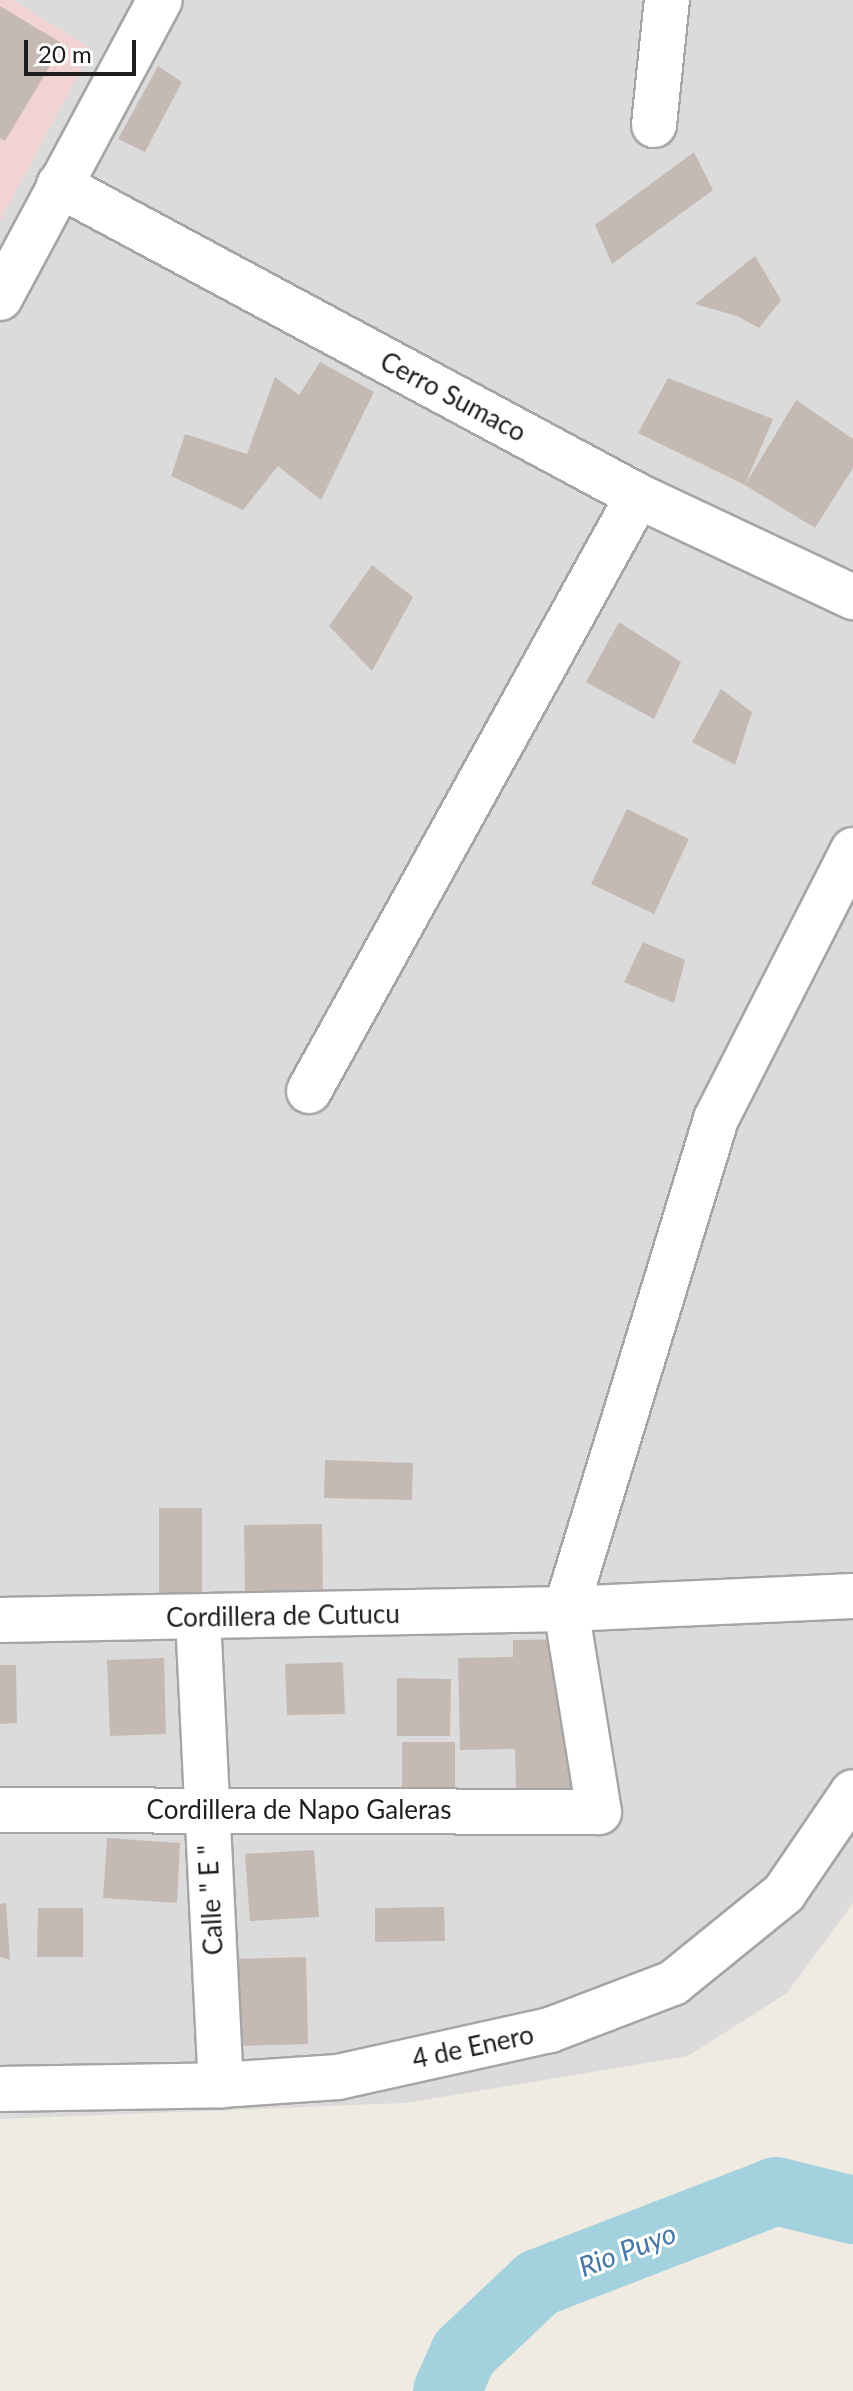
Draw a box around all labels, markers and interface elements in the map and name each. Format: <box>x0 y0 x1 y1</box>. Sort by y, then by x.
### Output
scale bar <box>28 24 140 74</box>
text: 20 m <box>38 39 92 68</box>
street label: Cerro Sumaco <box>375 346 531 448</box>
street label: Cordillera de Cutucu <box>166 1598 400 1634</box>
street label: Cordillera de Napo Galeras <box>147 1794 451 1826</box>
street label: Calle " E " <box>193 1844 229 1956</box>
street label: 4 de Enero <box>409 2019 537 2075</box>
water label: Rio Puyo <box>573 2215 681 2283</box>

